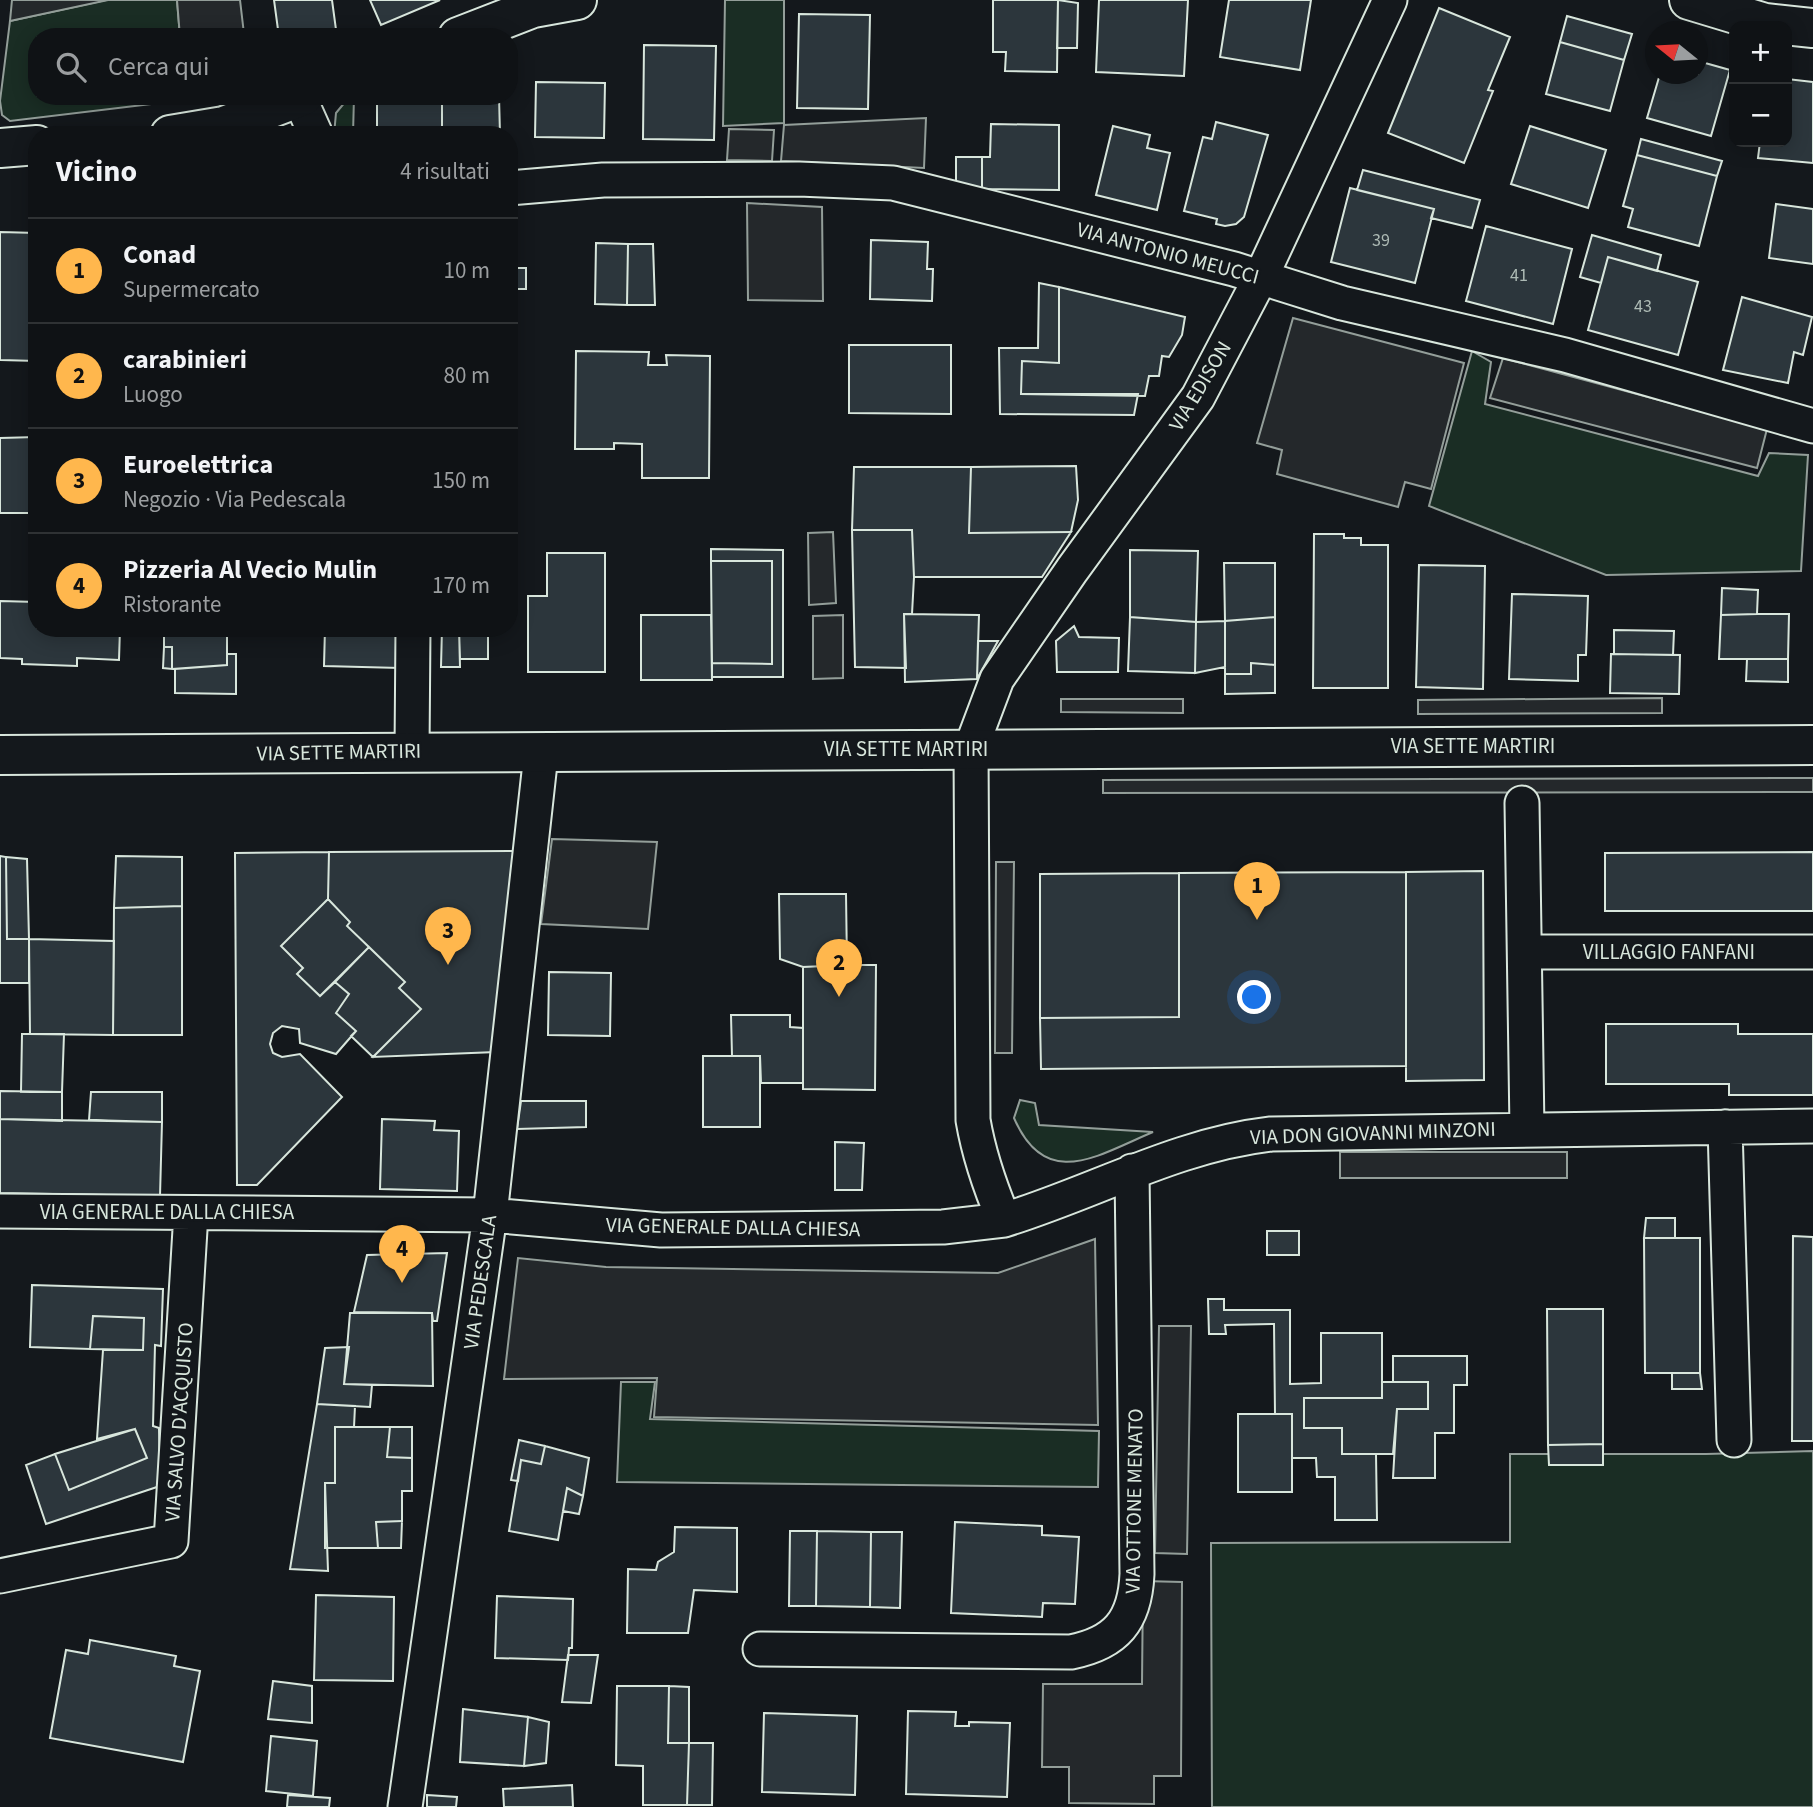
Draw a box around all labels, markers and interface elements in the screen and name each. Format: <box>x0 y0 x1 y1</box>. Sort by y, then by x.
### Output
north arrow <box>1645 21 1708 84</box>
map controls <box>1729 21 1792 147</box>
button: + <box>1729 21 1792 84</box>
search box <box>28 28 518 105</box>
icon: search <box>52 48 90 86</box>
text: Cerca qui <box>108 48 209 85</box>
button: − <box>1729 84 1792 147</box>
text: Vicino <box>56 150 137 193</box>
text: 4 risultati <box>400 155 490 188</box>
street label: VIA ANTONIO MEUCCI <box>1073 214 1263 292</box>
house number: 39 <box>1372 228 1390 253</box>
text: Conad <box>123 236 196 273</box>
text: 1 <box>73 254 85 287</box>
text: 10 m <box>443 254 490 287</box>
house number: 41 <box>1510 263 1528 288</box>
text: Supermercato <box>123 273 260 306</box>
house number: 43 <box>1634 294 1652 319</box>
street label: VIA EDISON <box>1161 335 1239 437</box>
text: carabinieri <box>123 341 247 378</box>
text: 2 <box>73 359 85 392</box>
text: 80 m <box>443 359 490 392</box>
text: Luogo <box>123 378 183 411</box>
text: Euroelettrica <box>123 446 273 483</box>
text: 3 <box>73 464 85 497</box>
text: 150 m <box>432 464 490 497</box>
text: Negozio · Via Pedescala <box>123 483 346 516</box>
text: Pizzeria Al Vecio Mulin <box>123 551 377 588</box>
text: 4 <box>73 569 85 602</box>
text: 170 m <box>432 569 490 602</box>
text: Ristorante <box>123 588 221 621</box>
street label: VIA SETTE MARTIRI <box>1391 731 1555 761</box>
street label: VIA SETTE MARTIRI <box>824 734 988 764</box>
street label: VIA SETTE MARTIRI <box>256 736 422 768</box>
pin: 1 <box>1234 862 1280 920</box>
pin: 3 <box>425 907 471 965</box>
street label: VILLAGGIO FANFANI <box>1583 937 1755 967</box>
pin: 2 <box>816 939 862 997</box>
your location <box>1237 980 1271 1014</box>
street label: VIA DON GIOVANNI MINZONI <box>1250 1114 1496 1152</box>
street label: VIA GENERALE DALLA CHIESA <box>40 1197 295 1227</box>
street label: VIA GENERALE DALLA CHIESA <box>606 1210 861 1244</box>
street label: VIA PEDESCALA <box>456 1212 504 1351</box>
pin: 4 <box>379 1225 425 1283</box>
street label: VIA SALVO D'ACQUISTO <box>157 1321 201 1523</box>
street label: VIA OTTONE MENATO <box>1117 1408 1151 1594</box>

